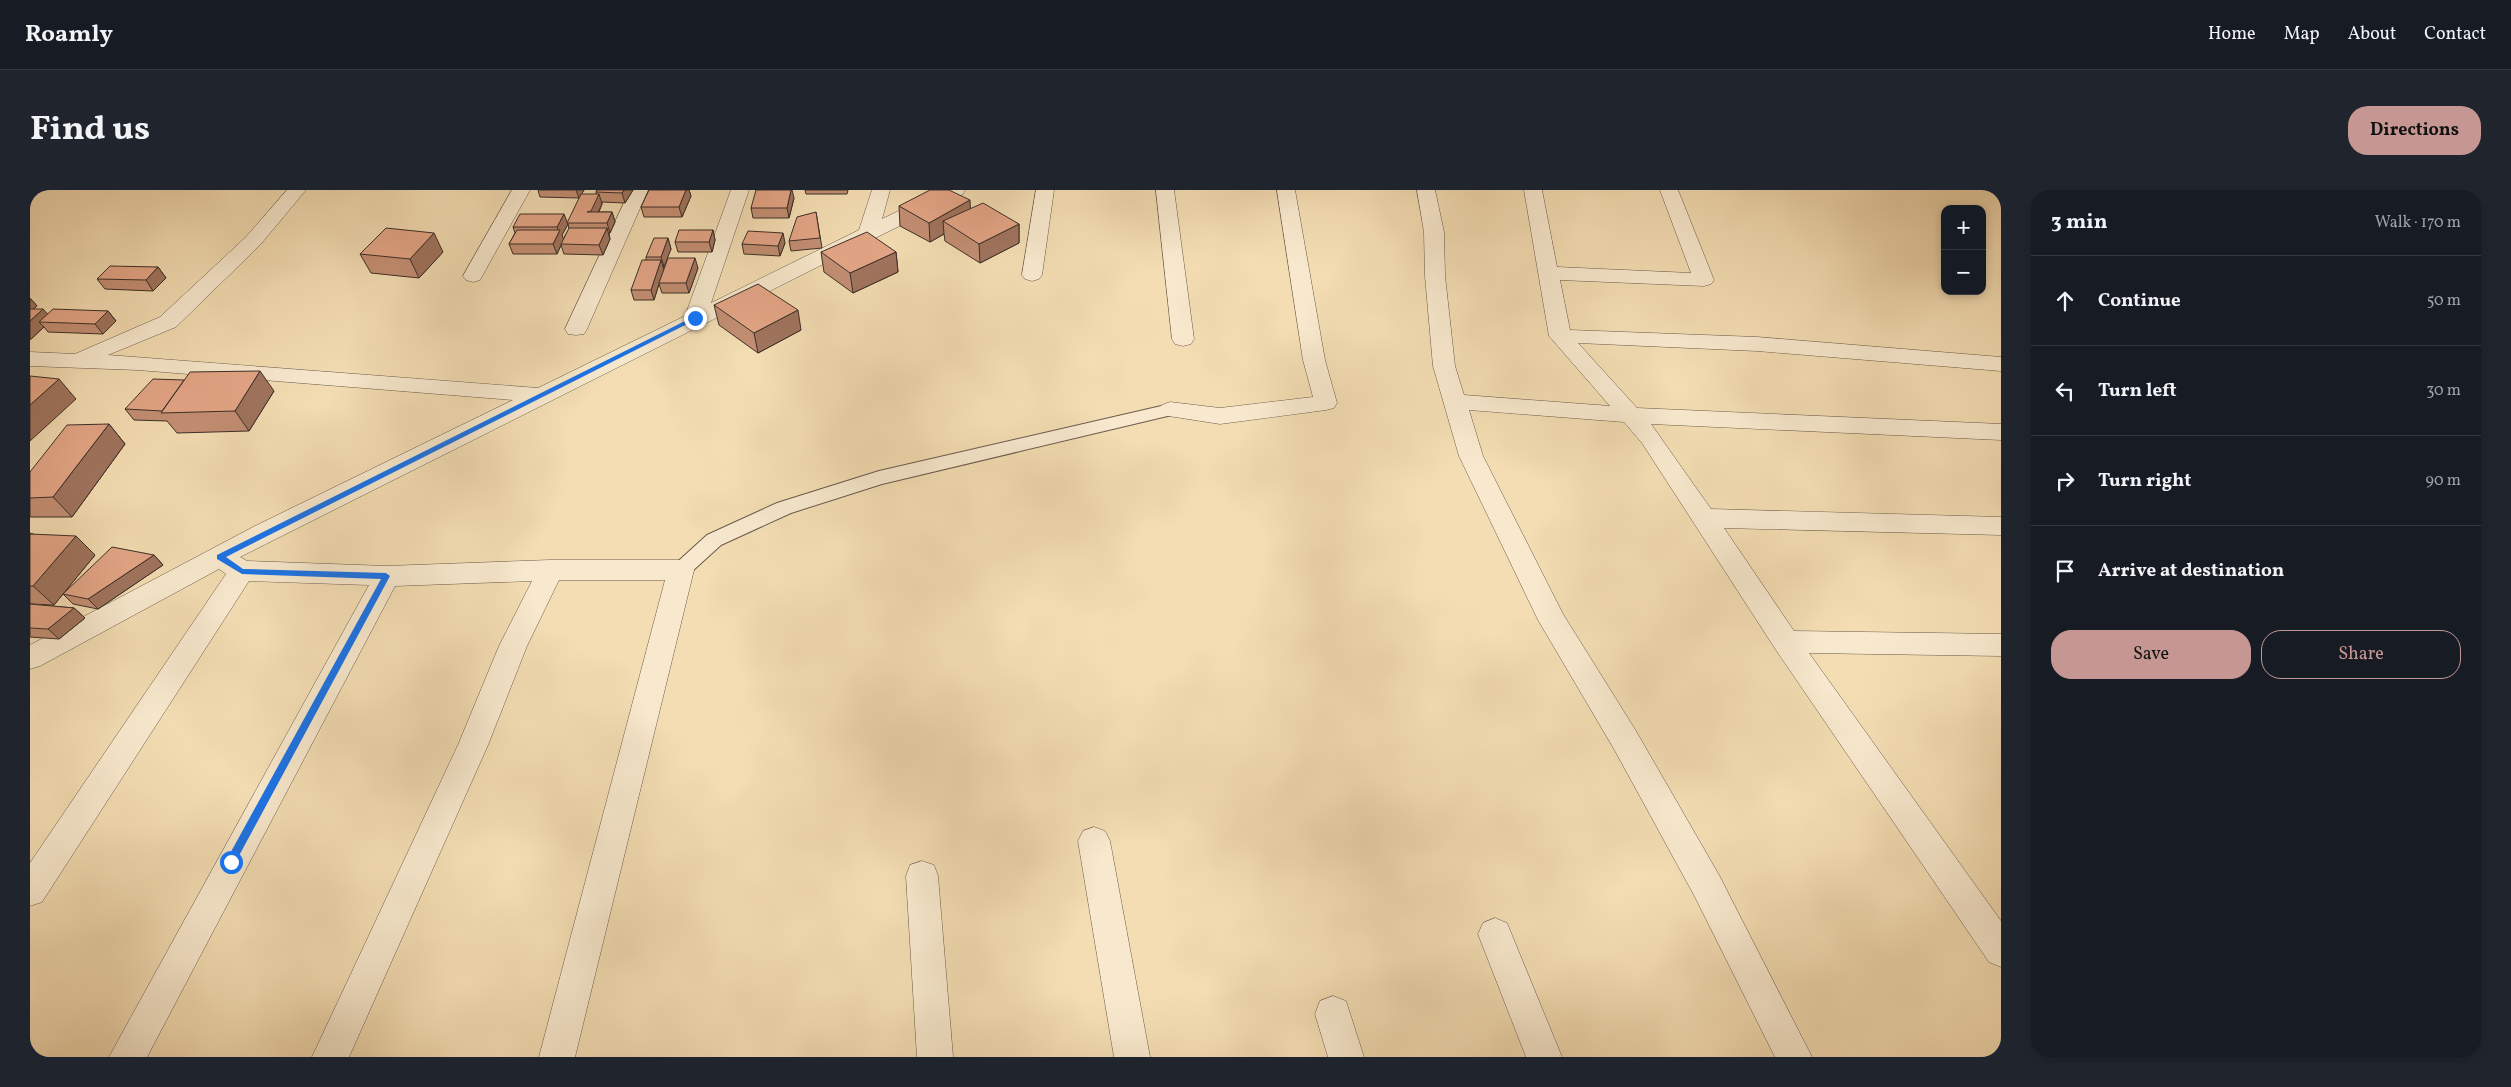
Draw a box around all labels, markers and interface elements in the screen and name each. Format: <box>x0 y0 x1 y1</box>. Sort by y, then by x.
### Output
text: Roamly <box>25 18 113 52</box>
text: Home <box>2208 22 2256 47</box>
text: Map <box>2284 22 2320 47</box>
text: About <box>2348 22 2396 47</box>
text: Contact <box>2424 22 2486 47</box>
text: Find us <box>30 106 150 154</box>
button: Directions <box>2348 106 2481 155</box>
map controls <box>1941 205 1986 295</box>
button: + <box>1941 205 1986 250</box>
text: 3 min <box>2051 208 2107 237</box>
text: Walk · 170 m <box>2375 212 2461 234</box>
button: − <box>1941 250 1986 295</box>
icon: ahead <box>2051 287 2079 315</box>
text: Continue <box>2098 288 2181 314</box>
text: 50 m <box>2427 290 2461 312</box>
route end <box>684 307 707 330</box>
icon: left <box>2051 377 2079 405</box>
text: Turn left <box>2098 378 2177 404</box>
text: 30 m <box>2426 380 2461 402</box>
icon: right <box>2051 467 2079 495</box>
text: Turn right <box>2098 468 2191 494</box>
text: 90 m <box>2425 470 2461 492</box>
icon: arrive <box>2051 557 2079 585</box>
text: Arrive at destination <box>2098 558 2284 584</box>
button: Save <box>2051 630 2251 679</box>
button: Share <box>2261 630 2461 679</box>
route start <box>220 851 243 874</box>

